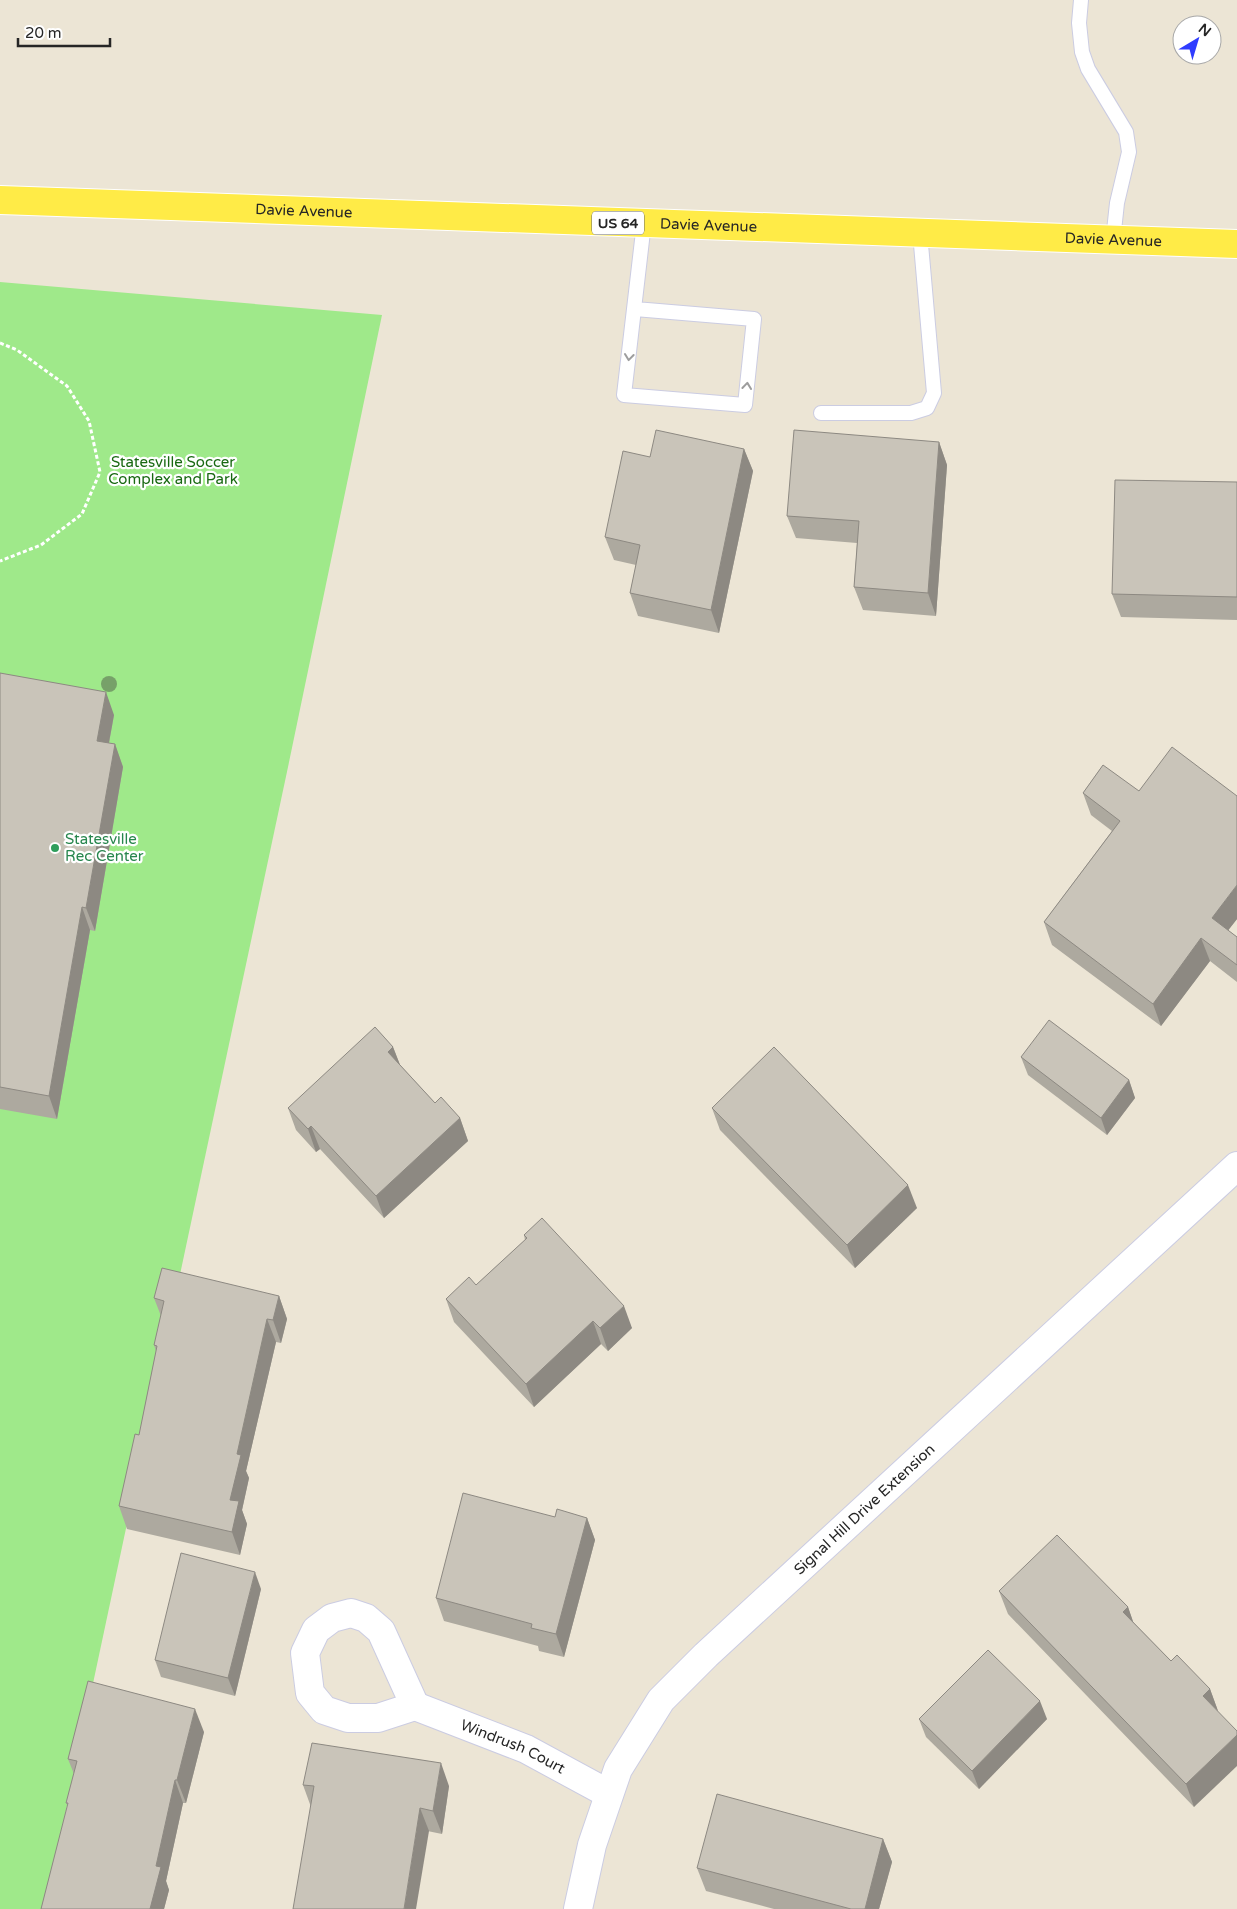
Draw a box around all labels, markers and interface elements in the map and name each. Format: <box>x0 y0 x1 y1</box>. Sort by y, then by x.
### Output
scale bar <box>18 15 110 47</box>
north arrow <box>1172 15 1222 65</box>
text: N <box>1195 20 1214 40</box>
text: 20 m <box>25 24 62 42</box>
street label: Davie Avenue <box>255 200 353 222</box>
road number: US 64 <box>592 212 644 234</box>
street label: Davie Avenue <box>660 214 757 236</box>
street label: Davie Avenue <box>1064 229 1162 250</box>
one-way arrow <box>624 353 635 361</box>
one-way arrow <box>741 381 752 389</box>
park label: Statesville Soccer Complex and Park <box>108 453 238 488</box>
place label: Statesville Rec Center <box>65 830 144 865</box>
marker: Statesville Rec Center <box>49 842 61 854</box>
street label: Signal Hill Drive Extension <box>790 1440 938 1578</box>
street label: Windrush Court <box>458 1716 568 1778</box>

